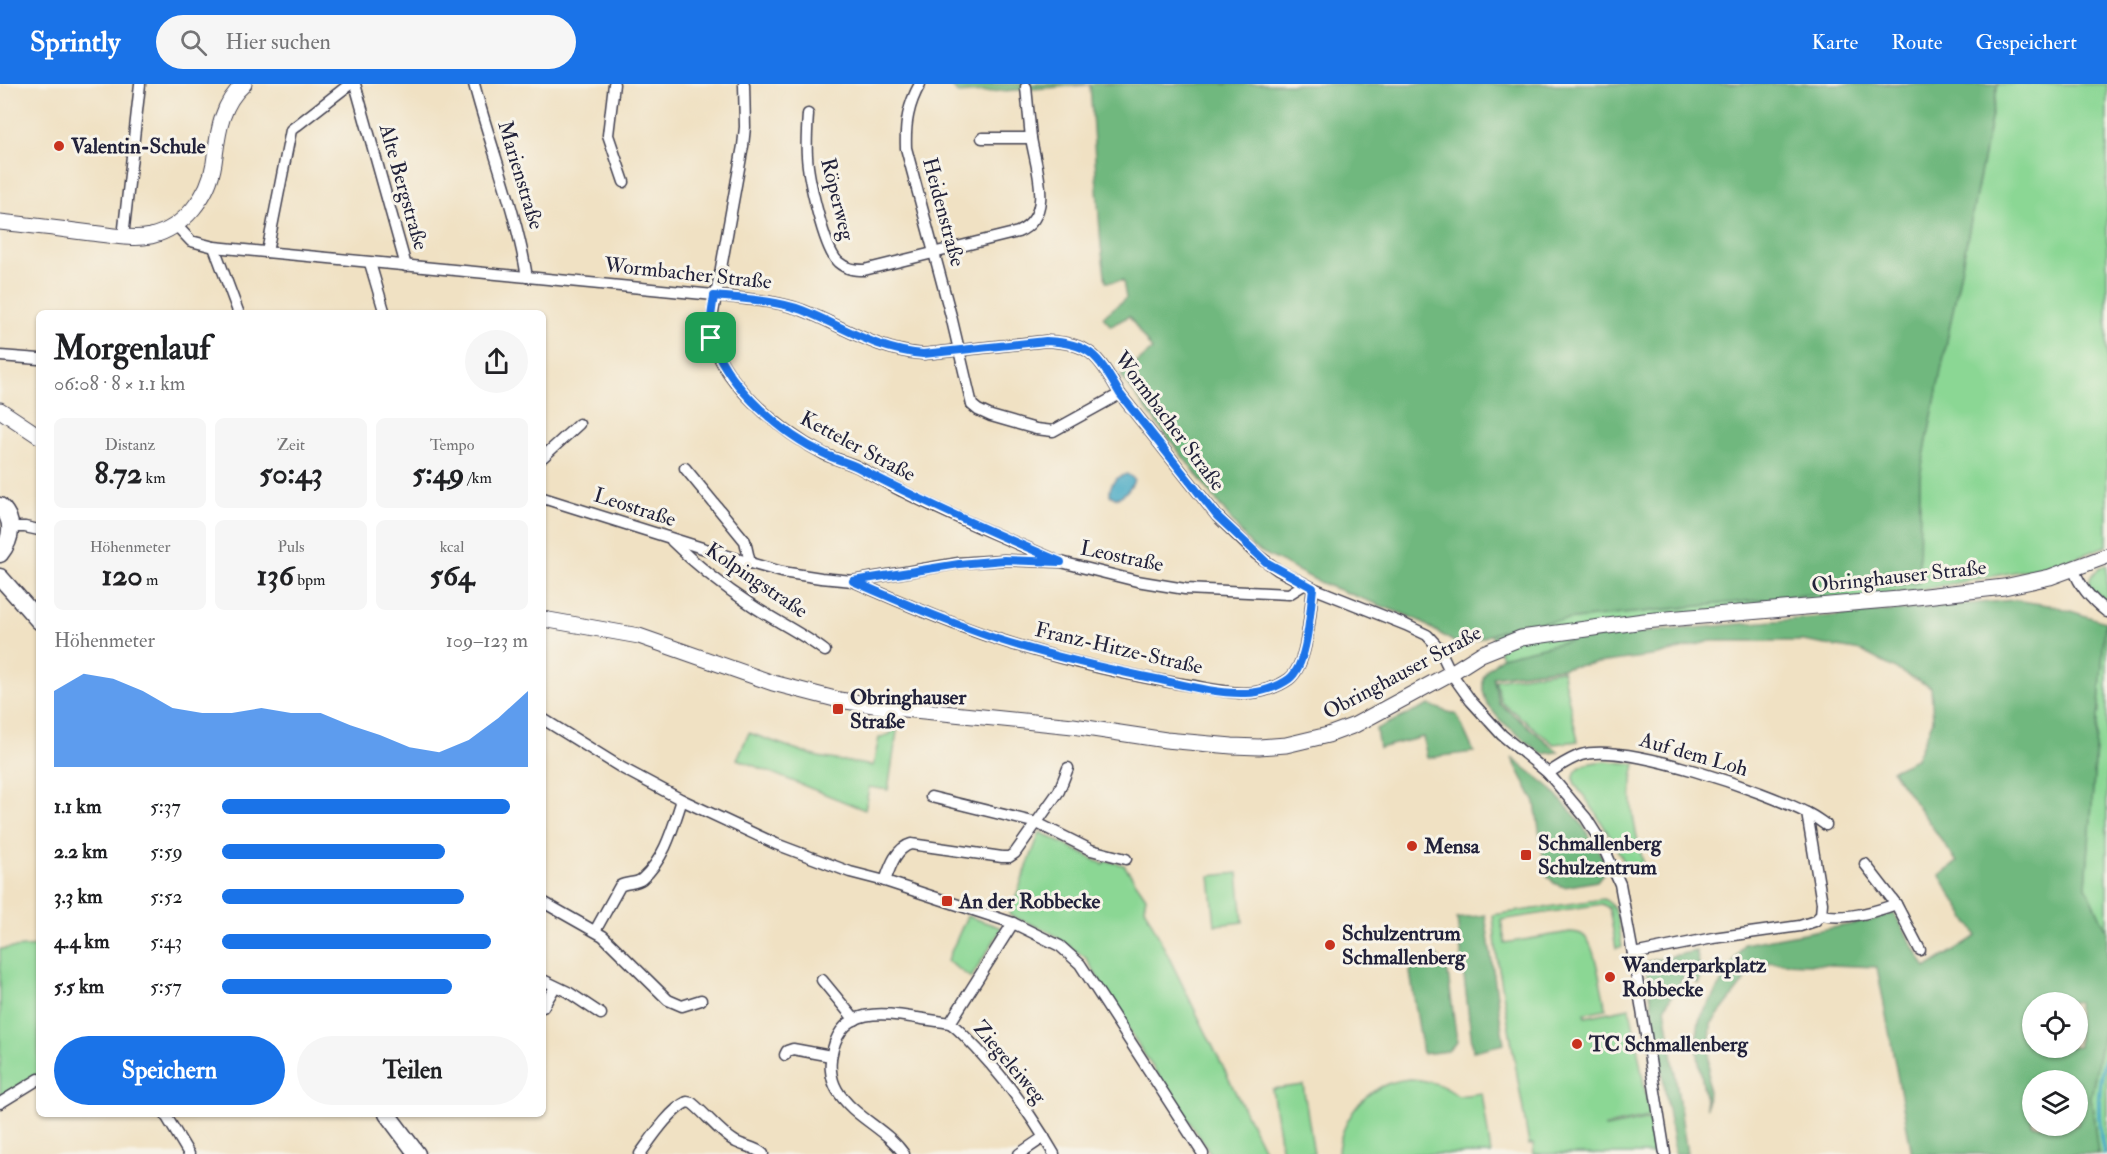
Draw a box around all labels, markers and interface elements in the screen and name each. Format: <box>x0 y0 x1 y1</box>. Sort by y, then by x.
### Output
search box <box>156 15 576 69</box>
text: Sprintly <box>30 25 120 60</box>
icon: search <box>177 26 210 59</box>
text: Hier suchen <box>225 28 331 56</box>
text: Karte <box>1812 29 1858 56</box>
text: Route <box>1891 29 1943 56</box>
text: Gespeichert <box>1976 29 2077 56</box>
street label: Marienstraße <box>491 117 550 233</box>
street label: Alte Bergstraße <box>372 120 434 253</box>
place label: Valentin-Schule <box>70 133 206 160</box>
marker: Valentin-Schule <box>52 139 66 153</box>
street label: Röperweg <box>814 155 861 244</box>
street label: Heidenstraße <box>916 155 971 270</box>
street label: Wormbacher Straße <box>602 251 773 296</box>
pin <box>685 312 736 363</box>
icon: arrive <box>694 321 727 354</box>
text: Morgenlauf <box>54 328 210 369</box>
button: share <box>465 330 528 393</box>
street label: Wormbacher Straße <box>1108 345 1231 497</box>
text: 06:08 · 8 × 1.1 km <box>54 371 185 396</box>
street label: Ketteler Straße <box>795 405 920 488</box>
text: Distanz <box>105 435 155 455</box>
text: Zeit <box>277 435 305 455</box>
text: Tempo <box>430 435 474 455</box>
text: 8.72 <box>94 455 142 492</box>
text: 50:43 <box>259 455 323 492</box>
text: 5:49 <box>412 455 464 492</box>
text: km <box>142 468 166 488</box>
text: /km <box>464 468 492 488</box>
street label: Leostraße <box>590 482 679 533</box>
street label: Leostraße <box>1078 534 1166 579</box>
street label: Kolpingstraße <box>700 536 813 625</box>
text: Höhenmeter <box>90 537 170 557</box>
text: Puls <box>277 537 305 557</box>
text: kcal <box>440 537 464 557</box>
street label: Obringhauser Straße <box>1810 554 1988 599</box>
text: 120 <box>101 557 143 594</box>
text: 136 <box>256 557 294 594</box>
text: 564 <box>430 557 474 594</box>
text: m <box>143 570 159 590</box>
text: bpm <box>294 570 326 590</box>
street label: Franz-Hitze-Straße <box>1032 616 1206 681</box>
street label: Obringhauser Straße <box>1318 619 1486 726</box>
text: Höhenmeter <box>54 628 155 653</box>
text: 109–123 m <box>446 628 528 653</box>
place label: Obringhauser Straße <box>850 684 967 735</box>
marker: Obringhauser Straße <box>831 702 845 716</box>
street label: Auf dem Loh <box>1636 726 1751 783</box>
text: 1.1 km <box>54 794 101 819</box>
text: 5:37 <box>150 794 181 819</box>
place label: Schmallenberg Schulzentrum <box>1538 830 1662 881</box>
place label: Mensa <box>1423 833 1481 860</box>
text: 2.2 km <box>54 839 107 864</box>
text: 5:59 <box>150 839 183 864</box>
marker: Mensa <box>1405 839 1419 853</box>
marker: Schmallenberg Schulzentrum <box>1519 848 1533 862</box>
text: 3.3 km <box>54 884 102 909</box>
text: 5:52 <box>150 884 183 909</box>
place label: An der Robbecke <box>958 888 1100 915</box>
marker: An der Robbecke <box>940 894 954 908</box>
place label: Schulzentrum Schmallenberg <box>1342 920 1466 971</box>
text: 4.4 km <box>54 929 109 954</box>
text: 5:43 <box>150 929 182 954</box>
marker: Schulzentrum Schmallenberg <box>1323 938 1337 952</box>
place label: Wanderparkplatz Robbecke <box>1621 952 1767 1003</box>
marker: Wanderparkplatz Robbecke <box>1603 970 1617 984</box>
text: 5.5 km <box>54 974 104 999</box>
text: 5:57 <box>150 974 182 999</box>
map controls <box>2022 992 2088 1136</box>
button: locate <box>2022 992 2088 1058</box>
street label: Ziegeleiweg <box>967 1015 1053 1110</box>
place label: TC Schmallenberg <box>1588 1031 1749 1058</box>
button: Speichern <box>54 1036 285 1105</box>
button: Teilen <box>297 1036 528 1105</box>
marker: TC Schmallenberg <box>1570 1037 1584 1051</box>
button: layers <box>2022 1070 2088 1136</box>

